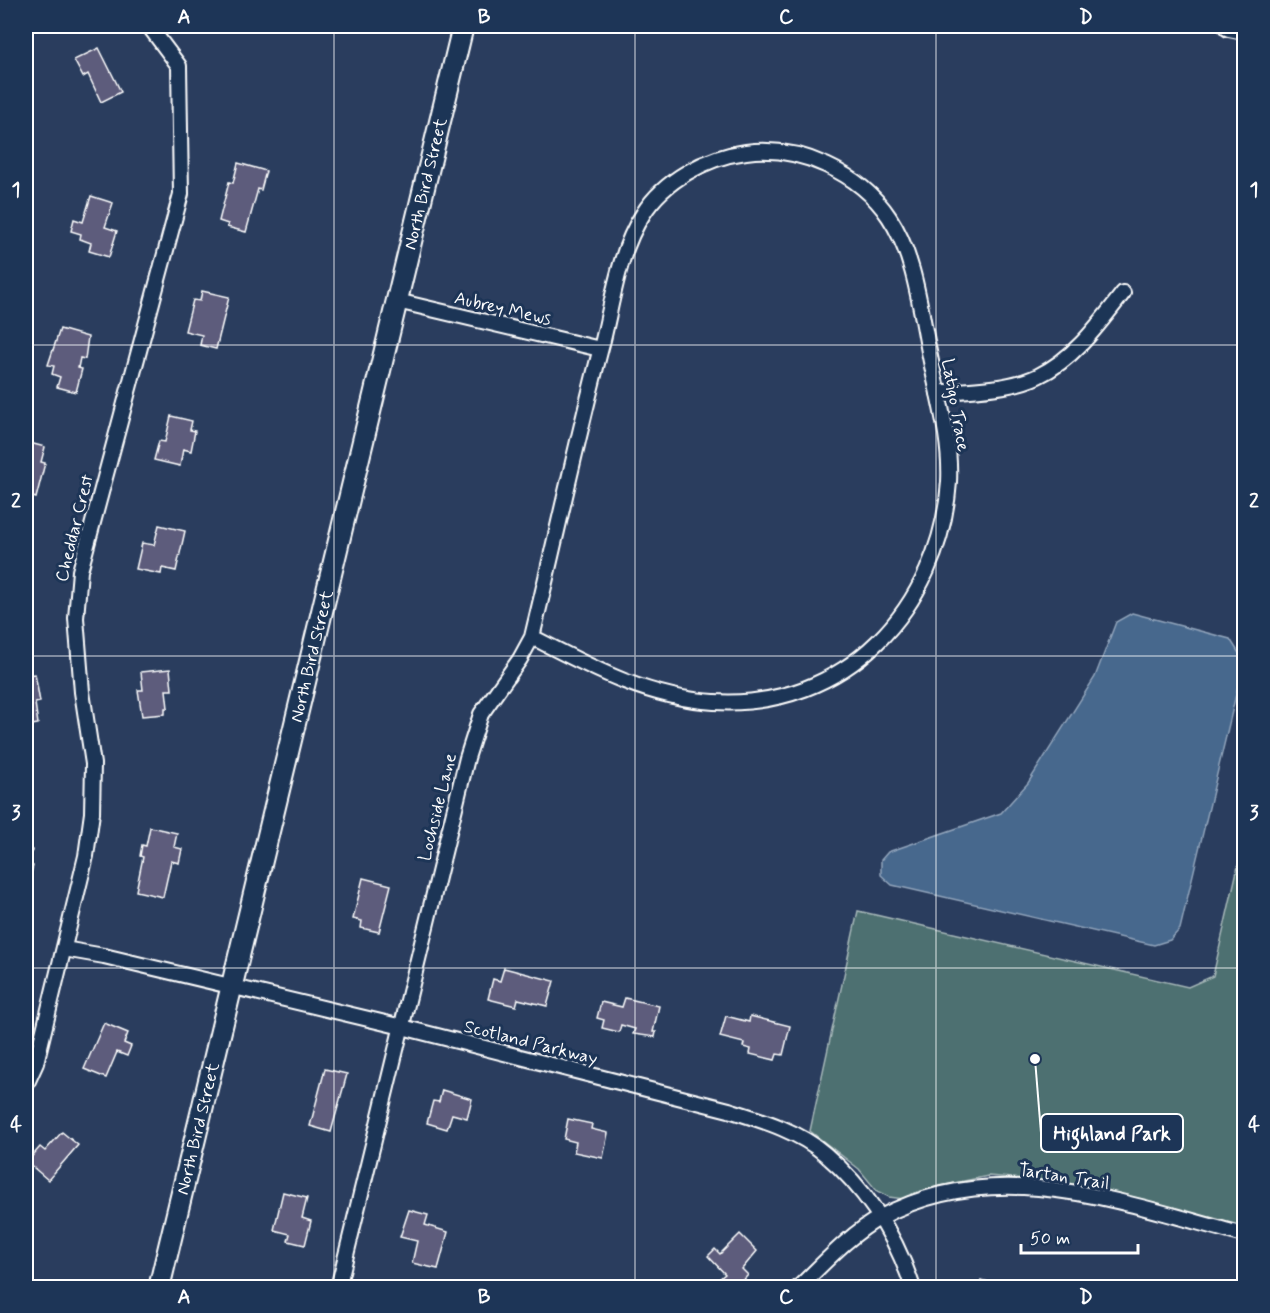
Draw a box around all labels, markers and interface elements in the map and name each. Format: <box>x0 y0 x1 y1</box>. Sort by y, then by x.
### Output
text: A <box>177 4 191 31</box>
text: B <box>478 4 491 31</box>
text: C <box>779 4 794 31</box>
text: D <box>1079 4 1093 31</box>
street label: North Bird Street <box>399 115 454 252</box>
text: 1 <box>12 177 20 204</box>
text: 1 <box>1250 177 1258 204</box>
street label: Aubrey Mews <box>452 286 554 332</box>
street label: Latigo Trace <box>935 357 975 454</box>
street label: Cheddar Crest <box>50 472 100 584</box>
text: 2 <box>11 488 21 515</box>
text: 2 <box>1249 488 1259 515</box>
street label: North Bird Street <box>285 587 340 725</box>
street label: Lochside Lane <box>413 751 463 864</box>
text: 3 <box>11 800 21 827</box>
text: 3 <box>1249 800 1259 827</box>
street label: Scotland Parkway <box>461 1015 600 1071</box>
street label: North Bird Street <box>171 1060 226 1197</box>
text: 4 <box>10 1112 22 1139</box>
text: 4 <box>1248 1112 1260 1139</box>
callout: Highland Park <box>1041 1114 1183 1152</box>
text: Highland Park <box>1053 1121 1171 1150</box>
street label: Tartan Trail <box>1017 1158 1111 1196</box>
scale bar <box>1021 1217 1138 1255</box>
text: 50 m <box>1030 1227 1070 1251</box>
text: A <box>177 1284 191 1311</box>
text: B <box>478 1284 491 1311</box>
text: C <box>779 1284 794 1311</box>
text: D <box>1079 1284 1093 1311</box>

